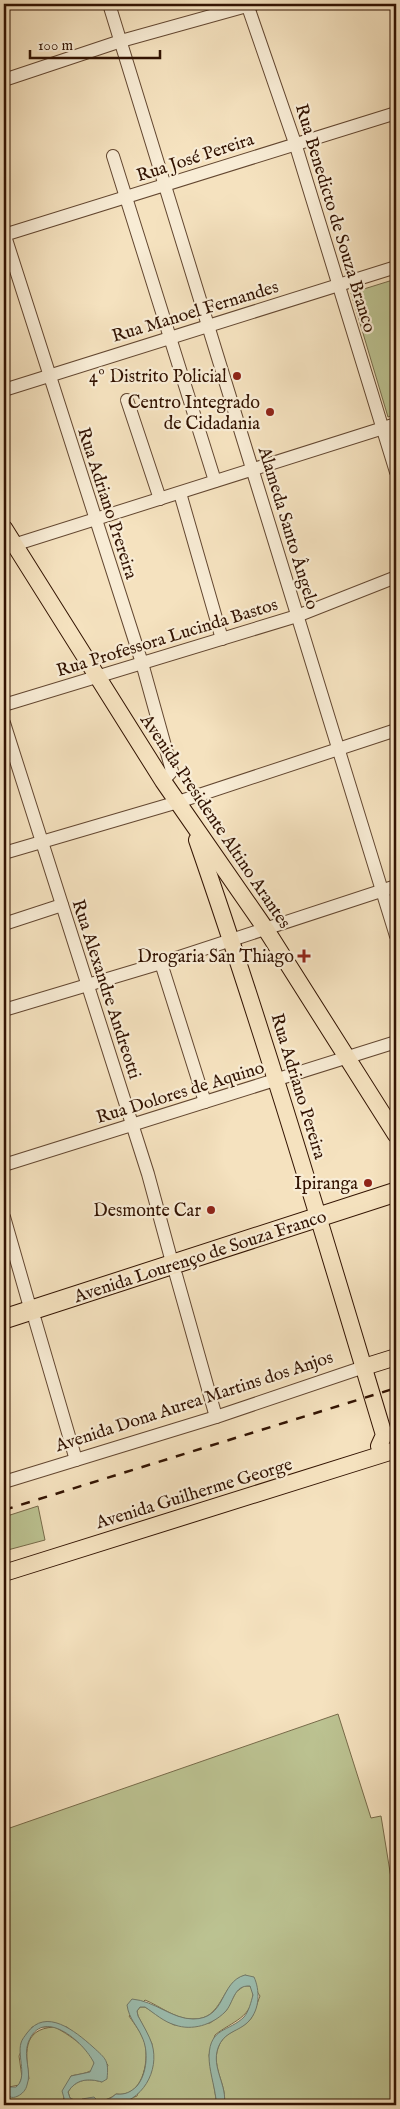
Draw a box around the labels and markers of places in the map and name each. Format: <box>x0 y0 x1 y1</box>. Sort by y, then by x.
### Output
place label: 4º Distrito Policial <box>89 366 227 389</box>
marker: 4º Distrito Policial <box>231 370 243 382</box>
place label: Centro Integrado de Cidadania <box>128 392 260 436</box>
marker: Centro Integrado de Cidadania <box>264 406 276 418</box>
place label: Drogaria San Thiago <box>137 946 294 969</box>
marker: Drogaria San Thiago <box>298 950 310 962</box>
place label: Ipiranga <box>294 1173 358 1196</box>
marker: Ipiranga <box>362 1177 374 1189</box>
place label: Desmonte Car <box>93 1200 201 1223</box>
marker: Desmonte Car <box>205 1204 217 1216</box>

